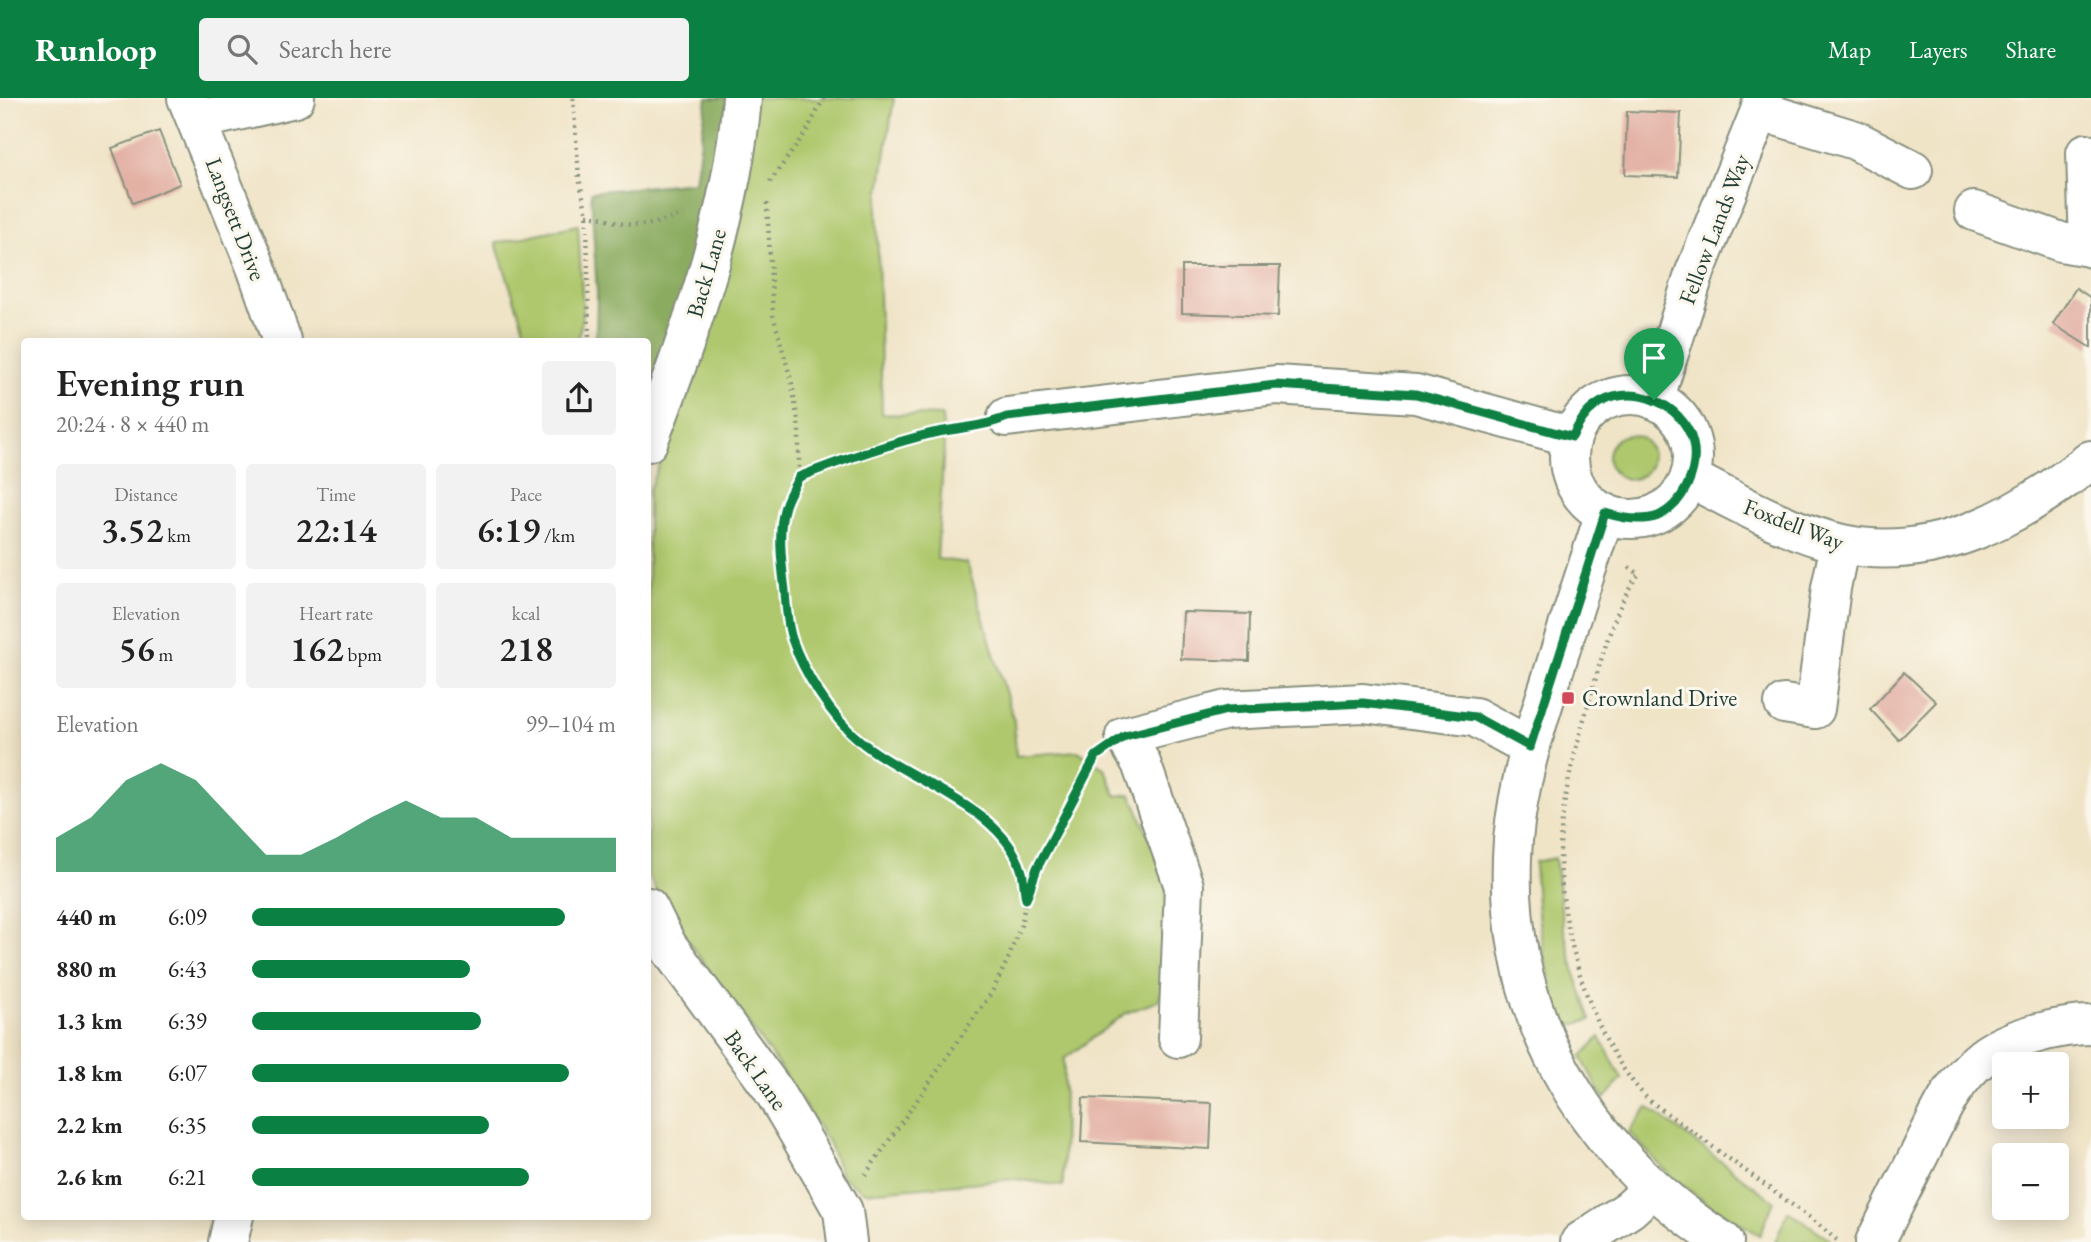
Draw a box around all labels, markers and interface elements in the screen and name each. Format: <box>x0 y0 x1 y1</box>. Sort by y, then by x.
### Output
search box <box>199 18 689 81</box>
text: Runloop <box>35 28 157 71</box>
icon: search <box>223 30 261 68</box>
text: Search here <box>279 32 391 66</box>
text: Map <box>1828 34 1871 65</box>
text: Layers <box>1909 34 1968 65</box>
text: Share <box>2006 34 2056 65</box>
street label: Fellow Lands Way <box>1672 149 1757 308</box>
street label: Langsett Drive <box>199 153 273 285</box>
street label: Back Lane <box>679 225 733 321</box>
pin <box>1624 328 1684 400</box>
icon: arrive <box>1635 339 1673 377</box>
text: Evening run <box>56 358 245 407</box>
button: share <box>542 361 616 435</box>
text: 20:24 · 8 × 440 m <box>56 409 209 439</box>
text: Distance <box>114 482 178 507</box>
text: Time <box>316 482 356 507</box>
text: Pace <box>510 482 542 507</box>
street label: Foxdell Way <box>1740 491 1849 557</box>
text: 3.52 <box>101 507 163 552</box>
text: 22:14 <box>295 507 377 552</box>
text: 6:19 <box>477 507 540 552</box>
text: km <box>163 523 191 548</box>
text: /km <box>540 523 575 548</box>
text: Elevation <box>112 601 180 626</box>
text: Heart rate <box>299 601 373 626</box>
text: kcal <box>512 601 540 626</box>
text: 56 <box>119 626 155 671</box>
text: 162 <box>290 626 344 671</box>
text: 218 <box>499 626 553 671</box>
text: m <box>155 642 173 667</box>
text: bpm <box>344 642 382 667</box>
place label: Crownland Drive <box>1582 683 1737 713</box>
marker: Crownland Drive <box>1560 690 1576 706</box>
text: Elevation <box>56 709 139 739</box>
text: 99–104 m <box>526 709 616 739</box>
text: 440 m <box>56 902 117 932</box>
text: 6:09 <box>168 902 207 932</box>
text: 880 m <box>56 954 117 984</box>
text: 6:43 <box>168 954 207 984</box>
text: 1.3 km <box>56 1006 123 1036</box>
text: 6:39 <box>168 1006 207 1036</box>
street label: Back Lane <box>718 1024 794 1116</box>
map controls <box>1992 1052 2069 1220</box>
button: + <box>1992 1052 2069 1129</box>
text: 1.8 km <box>56 1058 123 1088</box>
text: 6:07 <box>168 1058 207 1088</box>
text: 2.2 km <box>56 1110 123 1140</box>
text: 6:35 <box>168 1110 207 1140</box>
button: − <box>1992 1143 2069 1220</box>
text: 2.6 km <box>56 1162 123 1192</box>
text: 6:21 <box>168 1162 207 1192</box>

